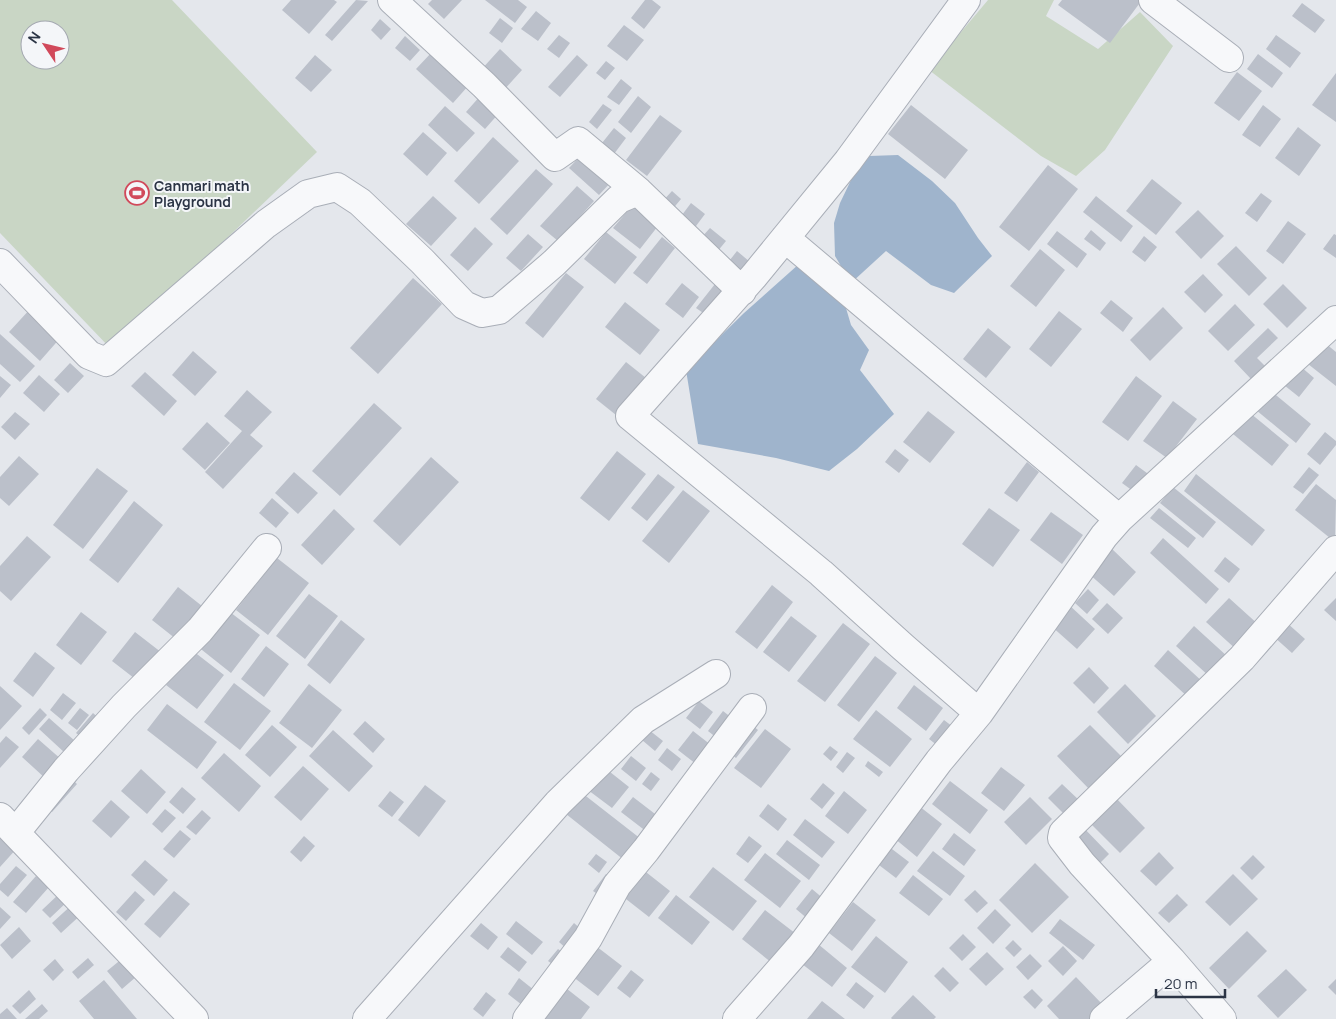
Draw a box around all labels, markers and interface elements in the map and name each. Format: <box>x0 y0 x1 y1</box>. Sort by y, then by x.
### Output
north arrow <box>20 20 70 70</box>
text: N <box>23 28 45 47</box>
place label: Canmari math Playground <box>154 176 250 211</box>
sports icon: Canmari math Playground <box>124 180 150 206</box>
scale bar <box>1156 966 1225 998</box>
text: 20 m <box>1164 973 1197 994</box>

